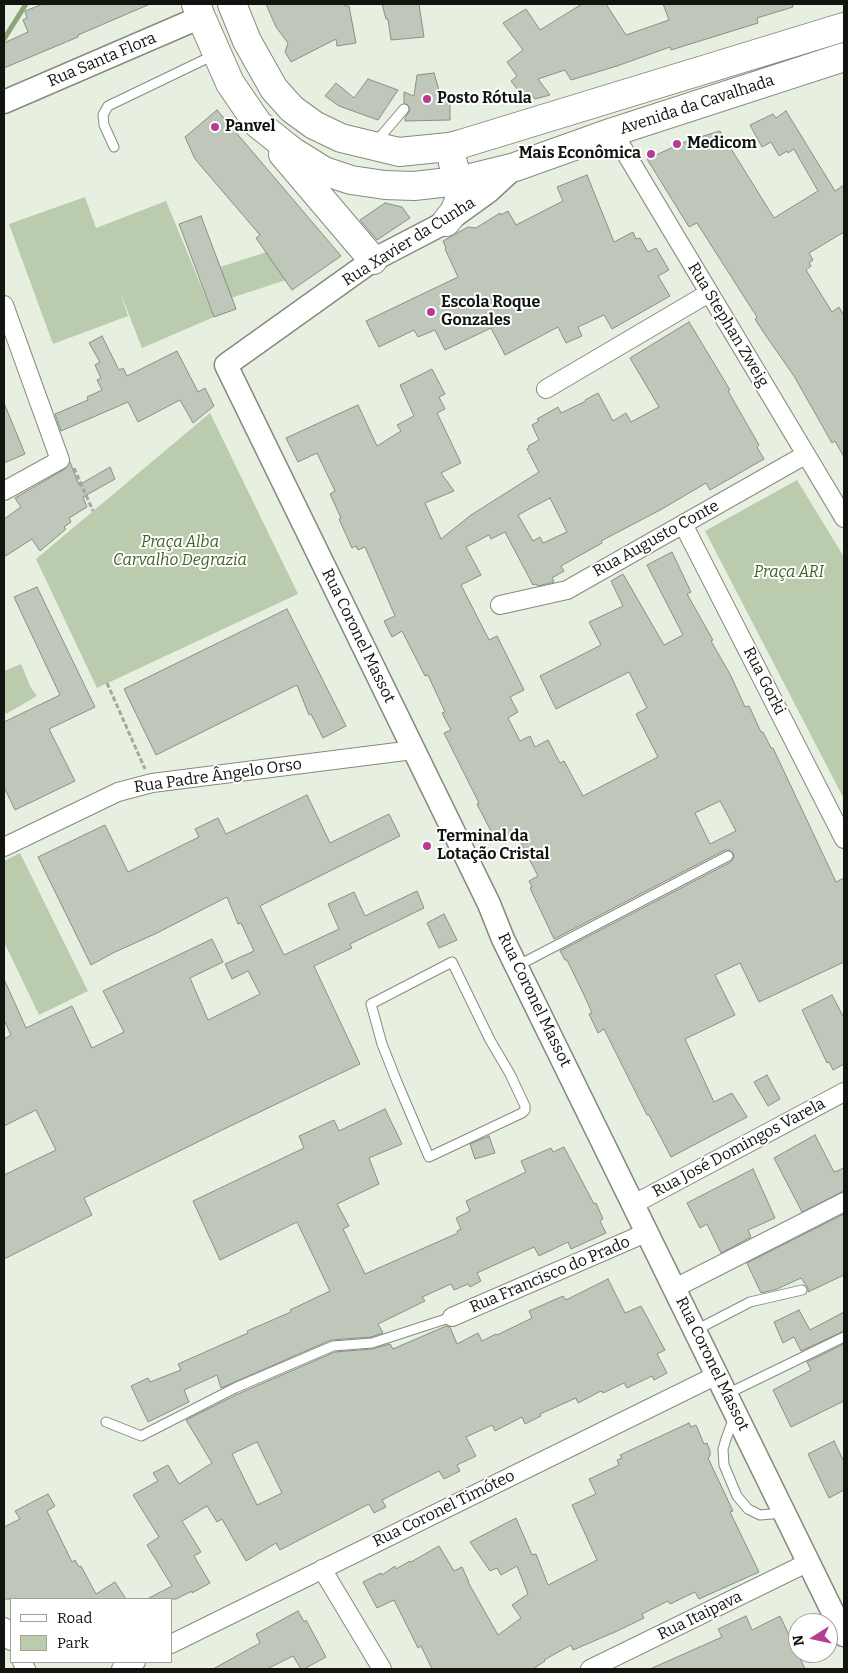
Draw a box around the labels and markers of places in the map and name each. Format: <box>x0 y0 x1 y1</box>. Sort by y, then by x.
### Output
place label: Posto Rótula <box>437 89 532 109</box>
marker: Posto Rótula <box>421 93 433 105</box>
place label: Panvel <box>225 117 276 137</box>
marker: Panvel <box>209 121 221 133</box>
place label: Medicom <box>687 134 757 154</box>
marker: Medicom <box>671 138 683 150</box>
place label: Mais Econômica <box>519 144 641 164</box>
marker: Mais Econômica <box>645 148 657 160</box>
place label: Escola Roque Gonzales <box>441 293 540 331</box>
marker: Escola Roque Gonzales <box>425 306 437 318</box>
place label: Terminal da Lotação Cristal <box>437 827 550 865</box>
marker: Terminal da Lotação Cristal <box>421 840 433 852</box>

